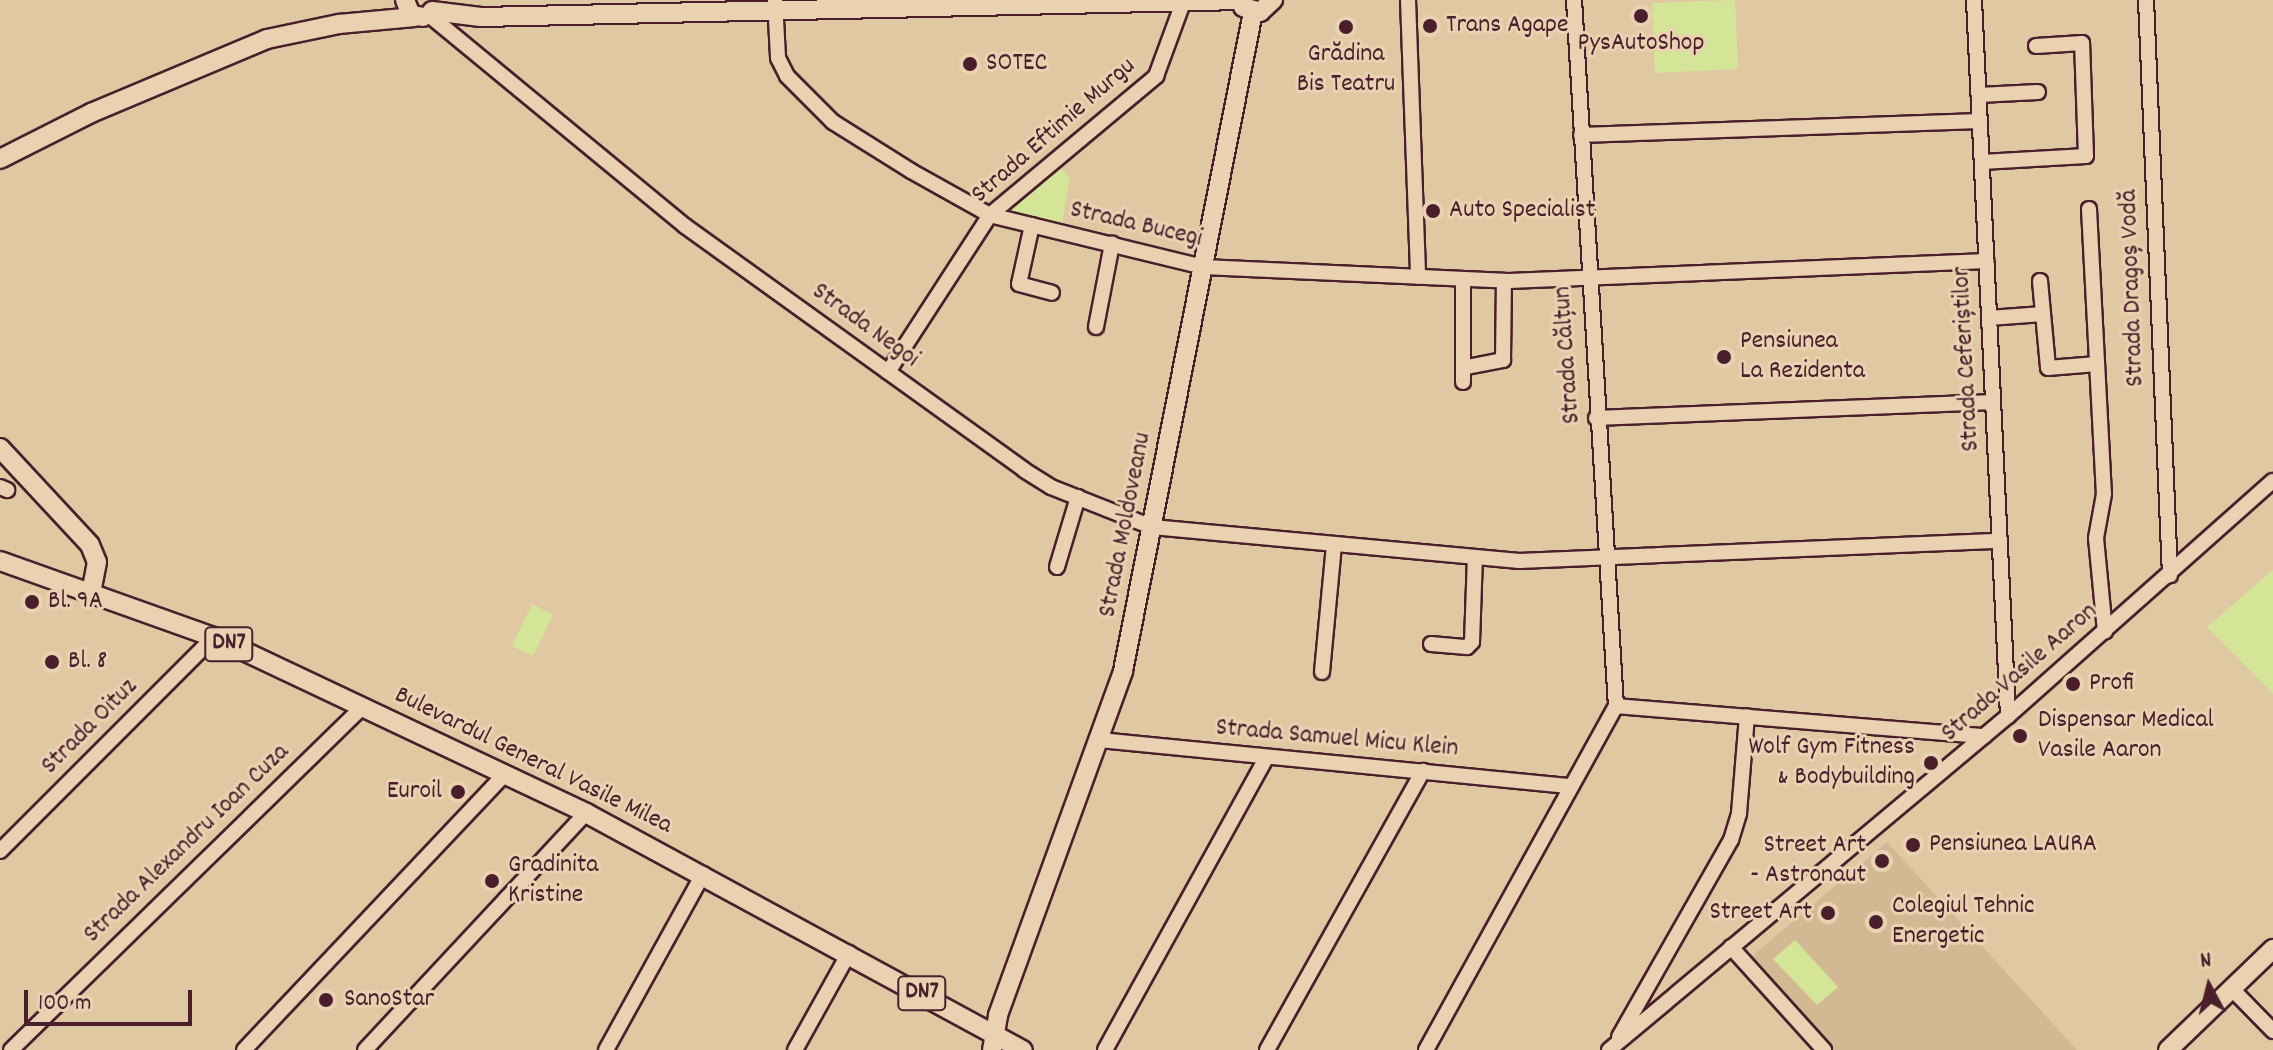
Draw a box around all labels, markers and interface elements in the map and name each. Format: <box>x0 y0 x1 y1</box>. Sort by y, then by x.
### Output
marker: PysAutoShop <box>1632 7 1650 25</box>
place label: Trans Agape <box>1446 10 1568 42</box>
marker: Trans Agape <box>1421 17 1439 35</box>
marker: Grădina Bis Teatru <box>1337 18 1355 36</box>
place label: PysAutoShop <box>1578 28 1704 60</box>
place label: Grădina Bis Teatru <box>1297 39 1395 100</box>
place label: SOTEC <box>986 48 1047 80</box>
street label: Strada Eftimie Murgu <box>966 51 1142 211</box>
marker: SOTEC <box>961 55 979 73</box>
street label: Strada Dragoș Vodă <box>2114 189 2152 387</box>
street label: Strada Bucegi <box>1067 195 1205 255</box>
place label: Auto Specialist <box>1449 195 1595 227</box>
marker: Auto Specialist <box>1424 202 1442 220</box>
street label: Strada Ceferiștilor <box>1947 266 1987 452</box>
street label: Strada Negoi <box>805 277 925 375</box>
street label: Strada Călțun <box>1548 285 1588 425</box>
place label: Pensiunea La Rezidenta <box>1740 326 1865 388</box>
marker: Pensiunea La Rezidenta <box>1715 348 1733 366</box>
street label: Strada Moldoveanu <box>1093 430 1159 620</box>
place label: Bl. 9A <box>48 586 103 618</box>
marker: Bl. 9A <box>23 593 41 611</box>
street label: Strada Vasile Aaron <box>1935 597 2105 749</box>
road number: DN7 <box>203 624 255 664</box>
place label: Bl. 8 <box>68 646 107 678</box>
marker: Bl. 8 <box>43 653 61 671</box>
place label: Profi <box>2089 668 2134 700</box>
street label: Strada Oituz <box>35 672 145 782</box>
marker: Profi <box>2064 675 2082 693</box>
street label: Bulevardul General Vasile Milea <box>389 680 677 842</box>
place label: Dispensar Medical Vasile Aaron <box>2038 705 2214 766</box>
street label: Strada Samuel Micu Klein <box>1214 713 1460 765</box>
marker: Dispensar Medical Vasile Aaron <box>2009 725 2031 747</box>
place label: Wolf Gym Fitness & Bodybuilding <box>1748 732 1915 794</box>
street label: Strada Alexandru Ioan Cuza <box>78 738 296 950</box>
marker: Wolf Gym Fitness & Bodybuilding <box>1922 754 1940 772</box>
place label: Euroil <box>387 776 442 808</box>
marker: Euroil <box>449 783 467 801</box>
place label: Pensiunea LAURA <box>1929 829 2097 861</box>
place label: Street Art - Astronaut <box>1750 830 1866 892</box>
marker: Pensiunea LAURA <box>1904 836 1922 854</box>
place label: Gradinita Kristine <box>508 850 598 912</box>
marker: Street Art - Astronaut <box>1873 852 1891 870</box>
marker: Gradinita Kristine <box>483 872 501 890</box>
place label: Colegiul Tehnic Energetic <box>1892 891 2035 952</box>
place label: Street Art <box>1709 897 1812 929</box>
marker: Street Art <box>1819 904 1837 922</box>
marker: Colegiul Tehnic Energetic <box>1867 913 1885 931</box>
north arrow <box>2169 946 2249 1026</box>
text: N <box>2199 946 2213 978</box>
road number: DN7 <box>896 973 948 1013</box>
scale bar <box>28 974 196 1024</box>
place label: SanoStar <box>344 984 434 1016</box>
text: 100 m <box>38 987 91 1021</box>
marker: SanoStar <box>315 989 337 1011</box>

